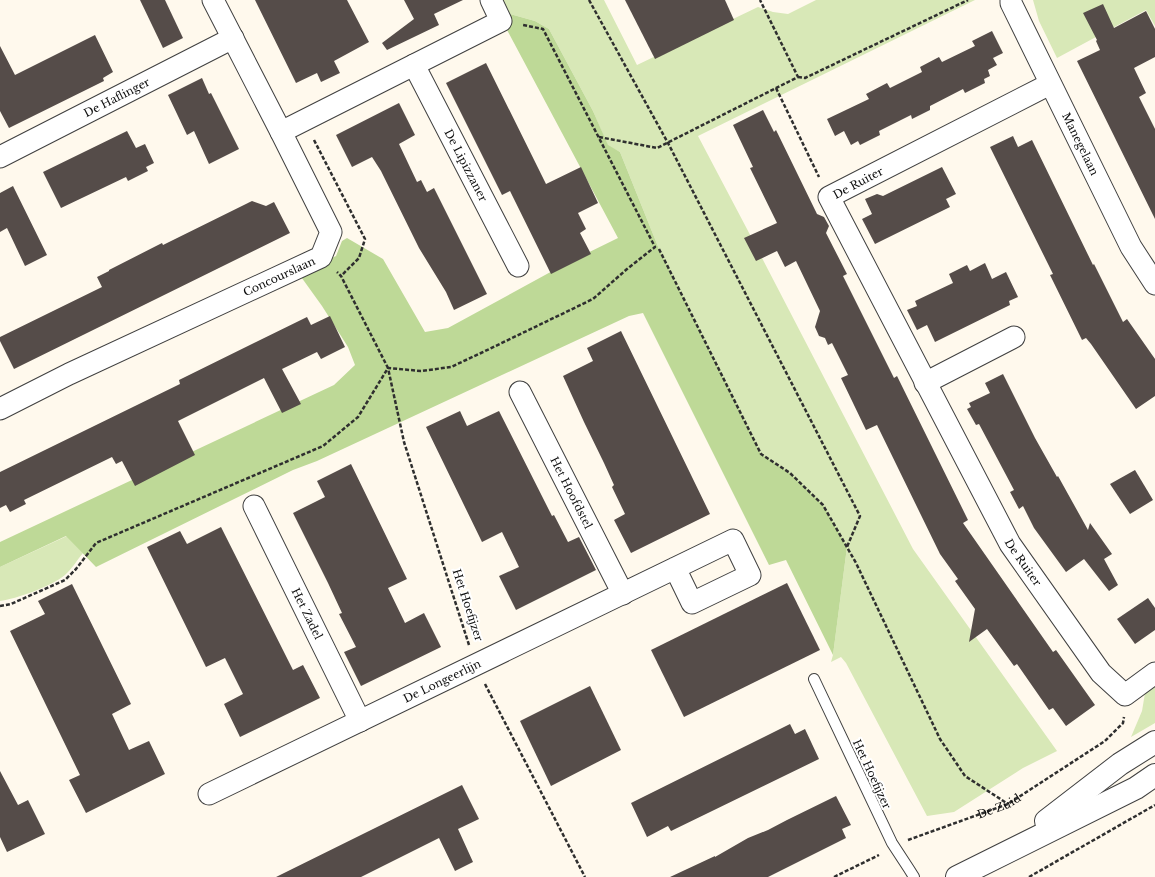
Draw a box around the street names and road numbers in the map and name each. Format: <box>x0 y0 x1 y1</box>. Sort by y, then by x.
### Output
street label: De Haflinger <box>81 74 153 120</box>
street label: Manegelaan <box>1059 110 1102 178</box>
street label: De Lipizzaner <box>441 127 491 205</box>
street label: De Ruiter <box>831 164 886 202</box>
street label: Concourslaan <box>241 254 318 299</box>
street label: Het Hoofdstel <box>547 454 596 531</box>
street label: De Ruiter <box>1001 536 1045 589</box>
street label: Het Hoefijzer <box>450 567 486 644</box>
street label: Het Zadel <box>289 586 326 642</box>
street label: De Longeerlijn <box>401 656 484 706</box>
street label: Het Hoefijzer <box>850 737 895 812</box>
street label: De Zuid <box>975 790 1024 822</box>

